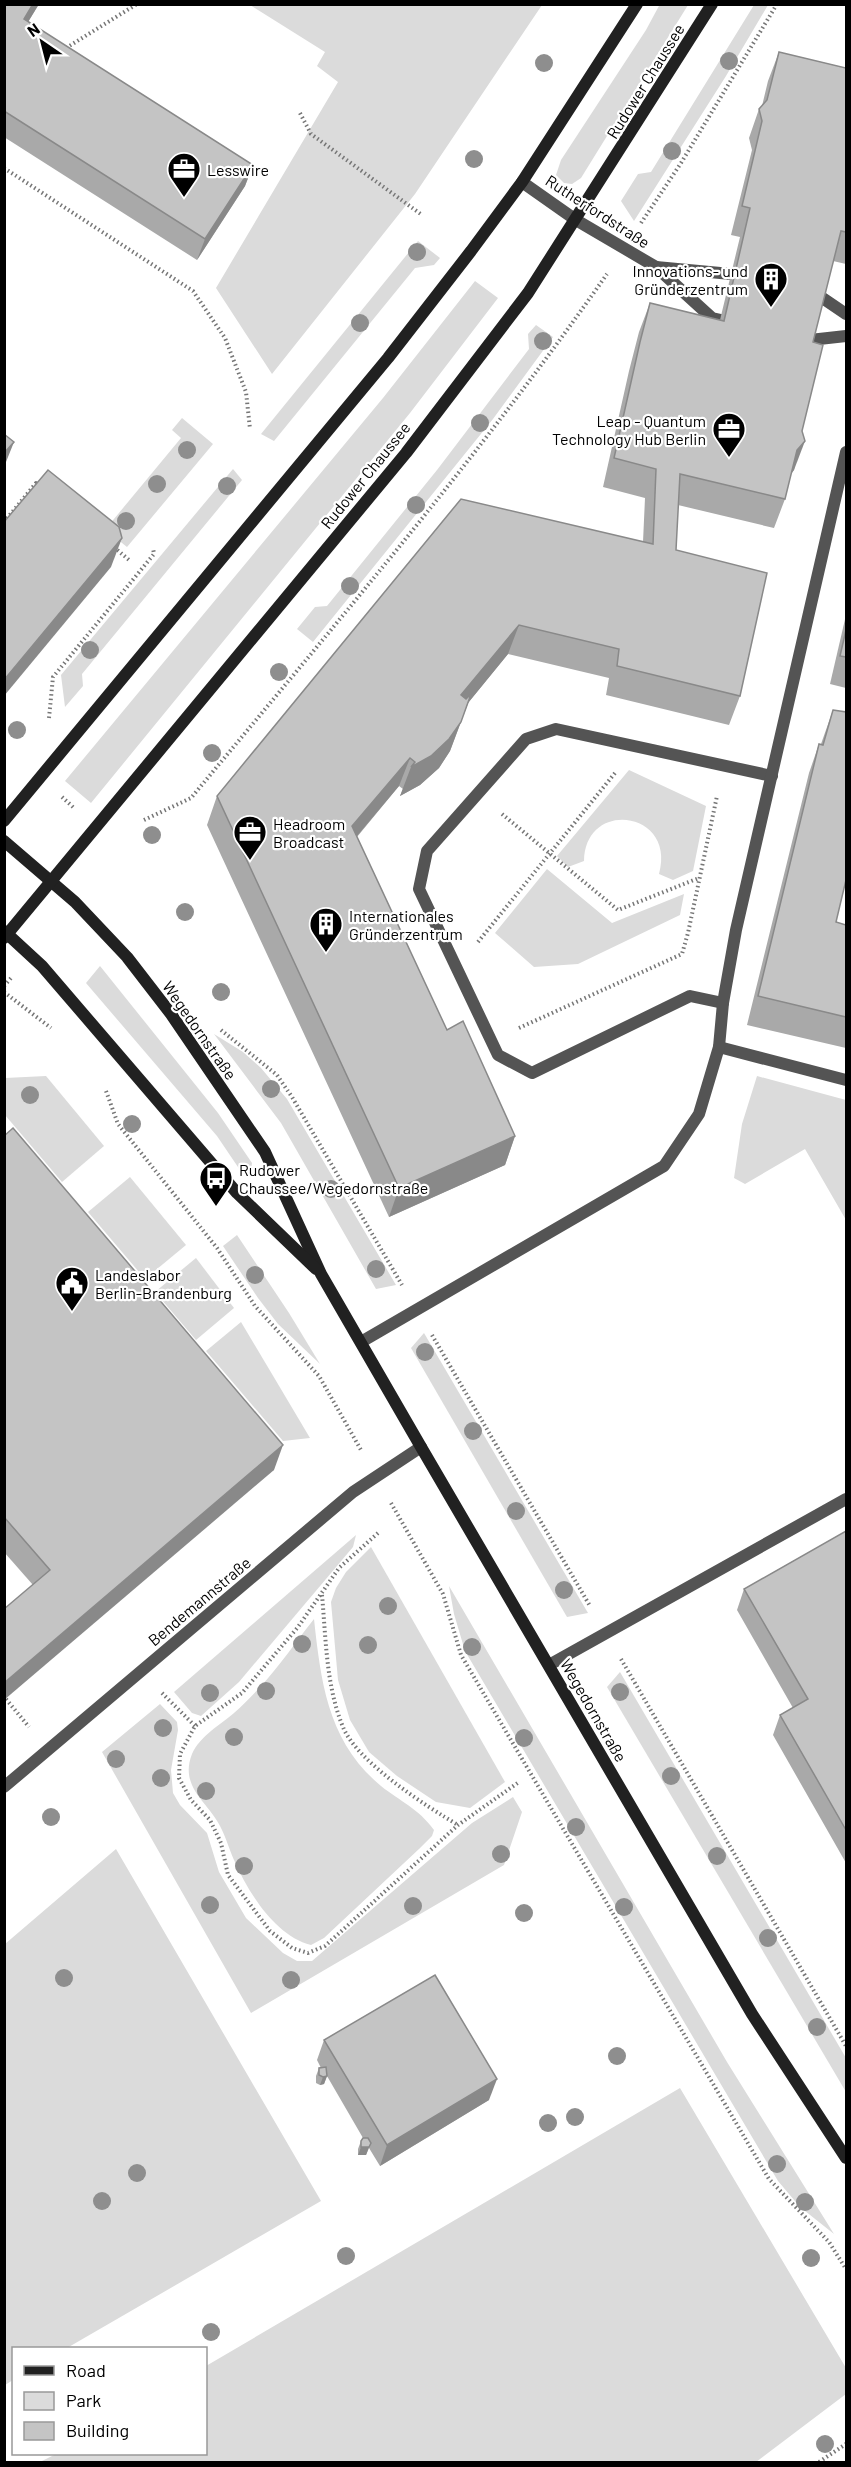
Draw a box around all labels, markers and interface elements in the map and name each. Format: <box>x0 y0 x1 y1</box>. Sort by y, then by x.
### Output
north arrow <box>12 12 72 72</box>
text: N <box>23 18 43 40</box>
street label: Rudower Chaussee <box>602 20 688 142</box>
office icon: Lesswire <box>166 151 202 198</box>
place label: Lesswire <box>207 160 269 179</box>
street label: Rutherfordstraße <box>542 170 654 252</box>
place label: Innovations- und Gründerzentrum <box>633 261 748 298</box>
building icon: Innovations- und Gründerzentrum <box>753 261 789 308</box>
place label: Leap - Quantum Technology Hub Berlin <box>552 411 706 448</box>
office icon: Leap - Quantum Technology Hub Berlin <box>711 411 747 458</box>
street label: Rudower Chaussee <box>316 418 414 532</box>
office icon: Headroom Broadcast <box>232 814 268 861</box>
place label: Headroom Broadcast <box>273 814 345 851</box>
building icon: Internationales Gründerzentrum <box>308 906 344 953</box>
place label: Internationales Gründerzentrum <box>349 906 463 943</box>
street label: Wegedornstraße <box>159 977 241 1083</box>
bus stop icon: Rudower Chaussee/Wegedornstraße <box>198 1160 234 1207</box>
place label: Rudower Chaussee/Wegedornstraße <box>239 1160 428 1197</box>
public building icon: Landeslabor Berlin-Brandenburg <box>54 1265 90 1312</box>
place label: Landeslabor Berlin-Brandenburg <box>95 1265 232 1302</box>
street label: Bendemannstraße <box>144 1553 254 1649</box>
street label: Wegedornstraße <box>557 1655 631 1765</box>
legend <box>12 2347 207 2455</box>
text: Road <box>66 2359 106 2381</box>
text: Park <box>66 2389 101 2411</box>
text: Building <box>66 2419 129 2441</box>

